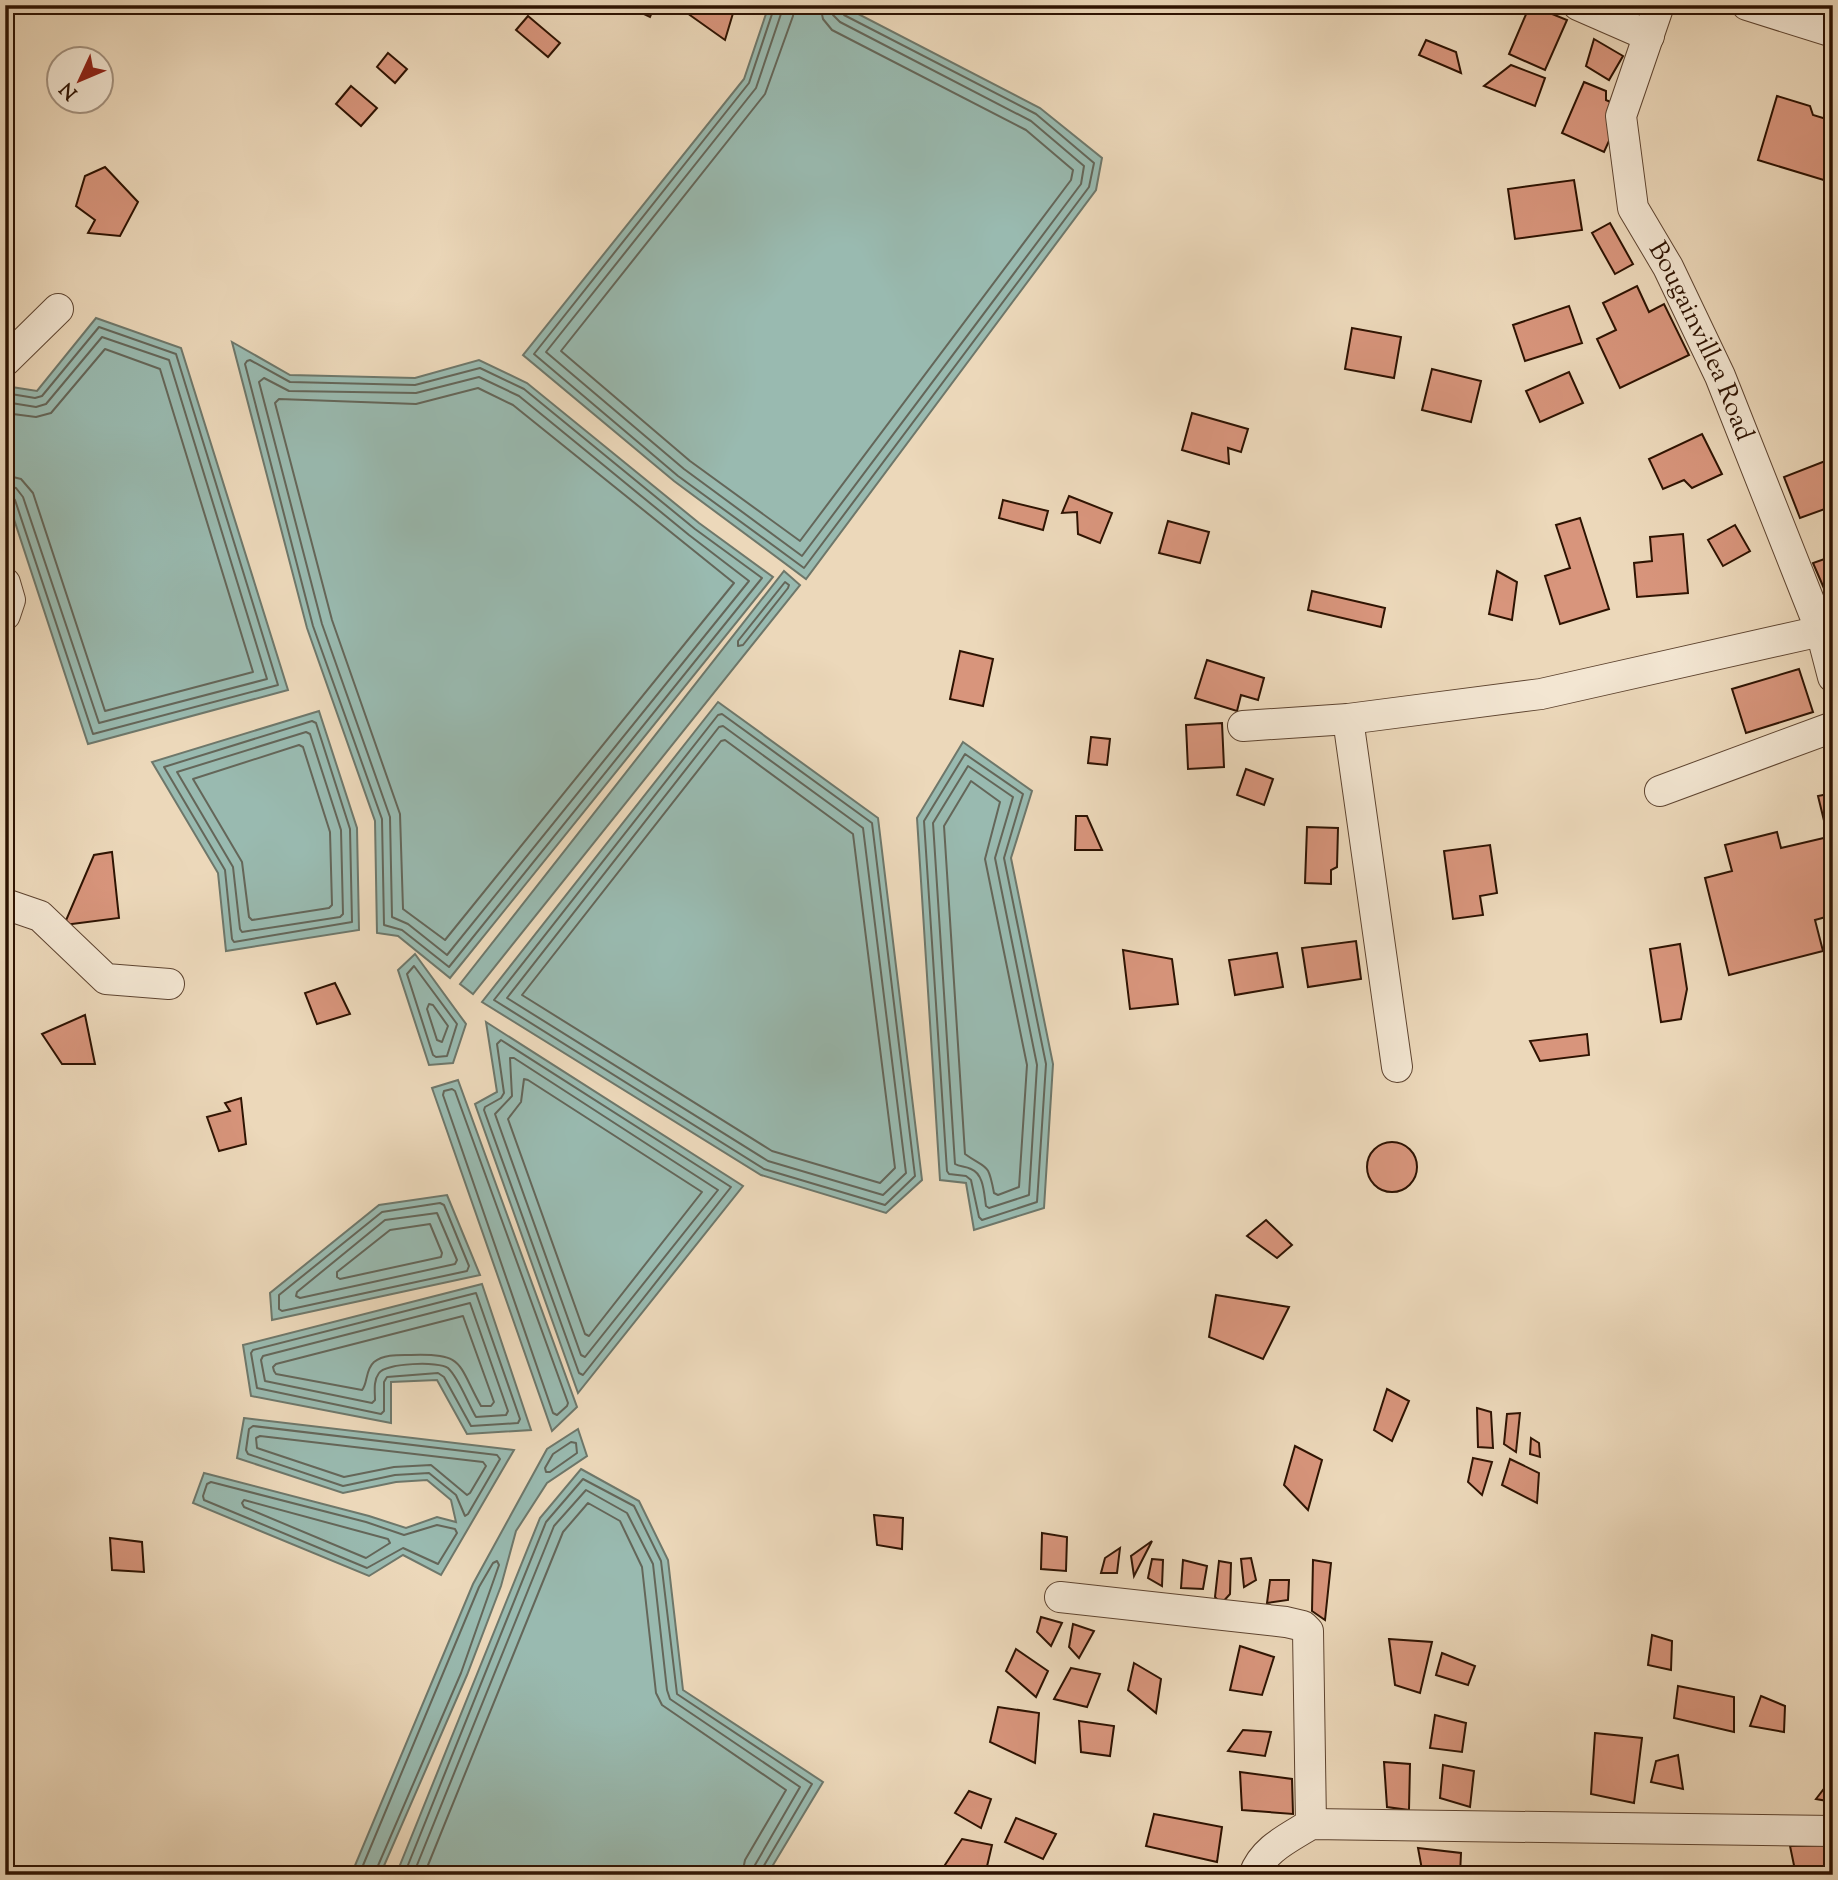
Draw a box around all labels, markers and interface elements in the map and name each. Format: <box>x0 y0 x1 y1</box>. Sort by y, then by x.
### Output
north arrow <box>46 46 116 116</box>
text: N <box>55 75 85 105</box>
street label: Bougainvillea Road <box>1639 235 1762 447</box>

